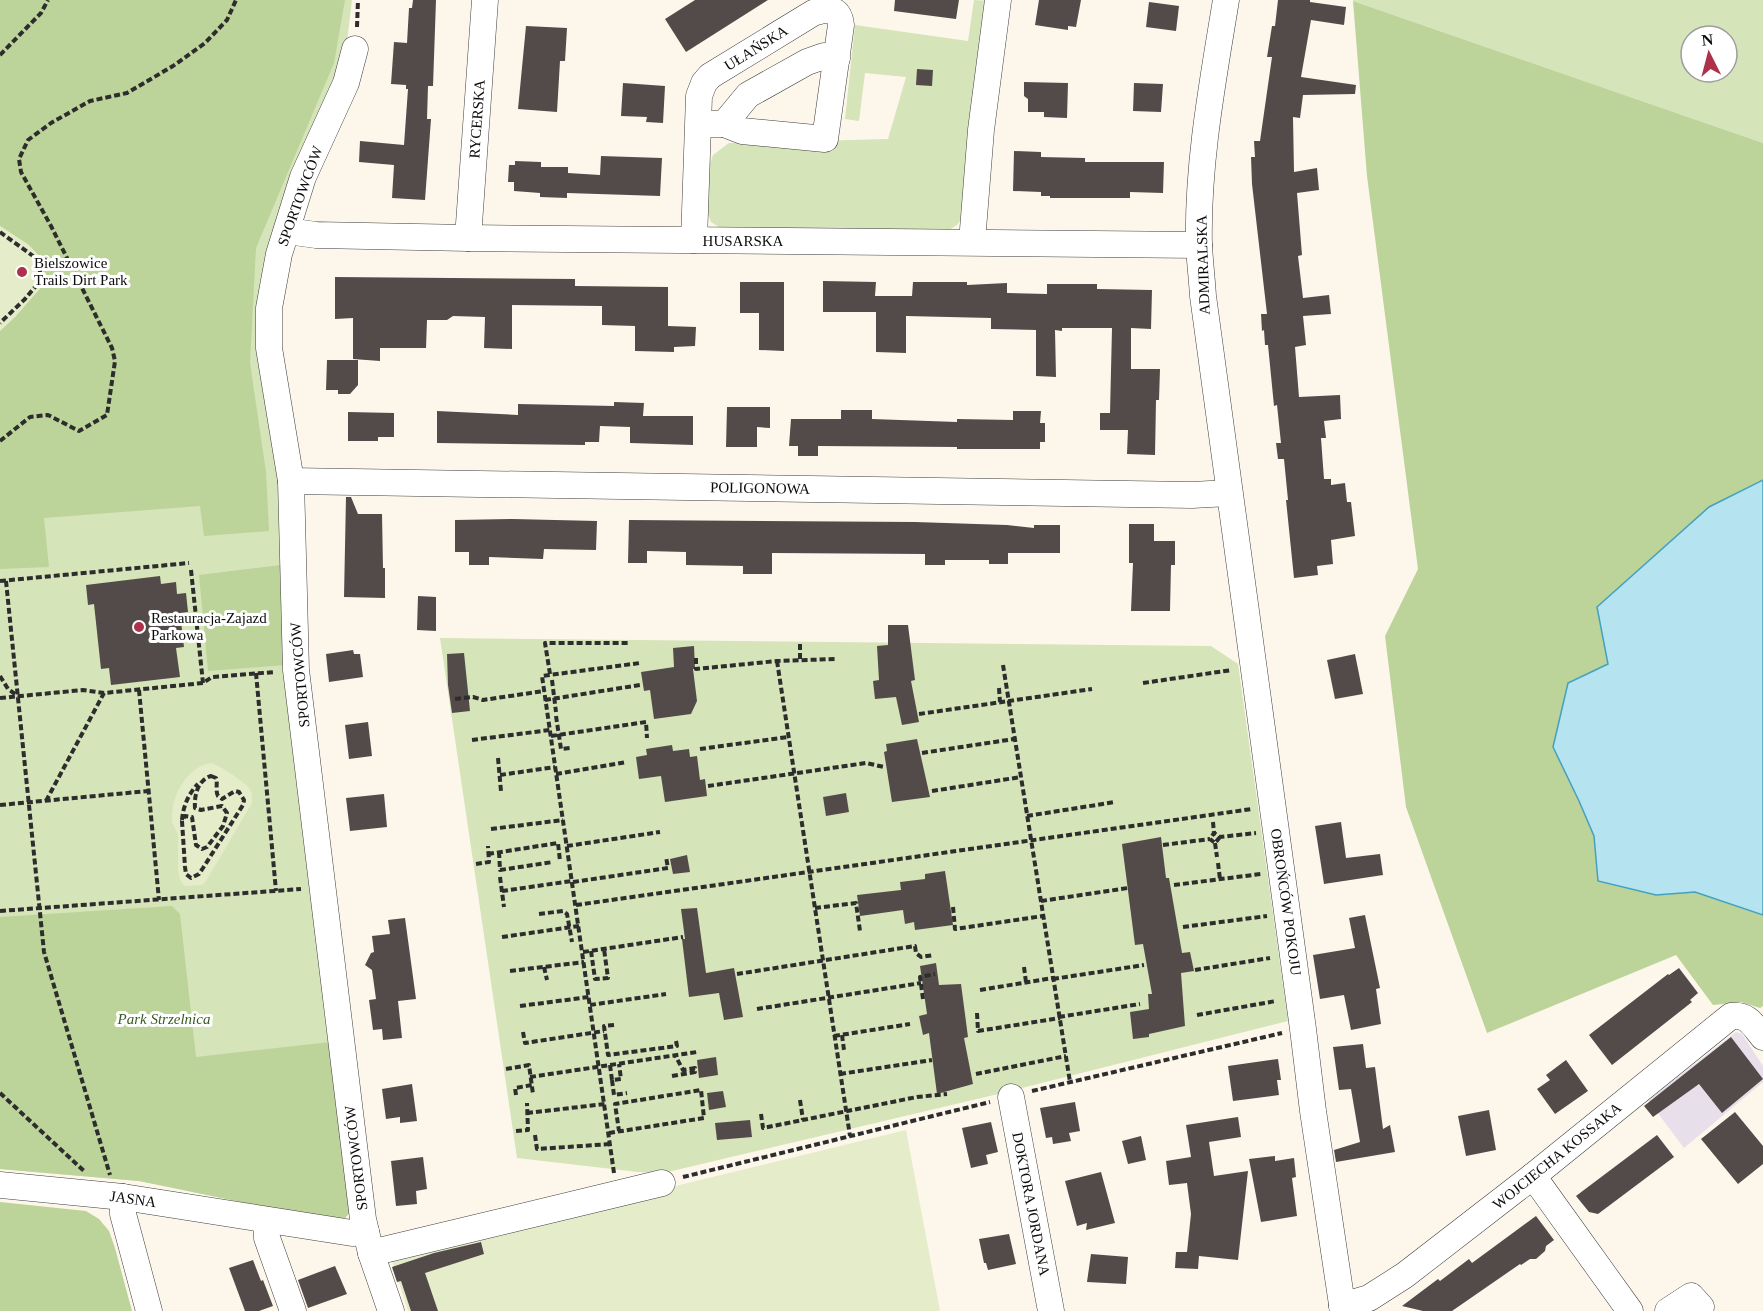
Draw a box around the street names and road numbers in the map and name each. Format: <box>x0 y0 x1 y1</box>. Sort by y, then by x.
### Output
street label: UŁAŃSKA <box>721 22 791 74</box>
street label: RYCERSKA <box>466 79 488 159</box>
street label: SPORTOWCÓW <box>274 143 326 248</box>
street label: ADMIRALSKA <box>1193 215 1213 315</box>
street label: HUSARSKA <box>703 233 784 249</box>
street label: POLIGONOWA <box>710 479 810 497</box>
street label: SPORTOWCÓW <box>287 621 313 728</box>
street label: OBROŃCÓW POKOJU <box>1268 827 1304 977</box>
street label: WOJCIECHA KOSSAKA <box>1490 1099 1625 1213</box>
street label: SPORTOWCÓW <box>342 1104 370 1211</box>
street label: DOKTORA JORDANA <box>1009 1131 1053 1277</box>
street label: JASNA <box>109 1188 157 1210</box>

